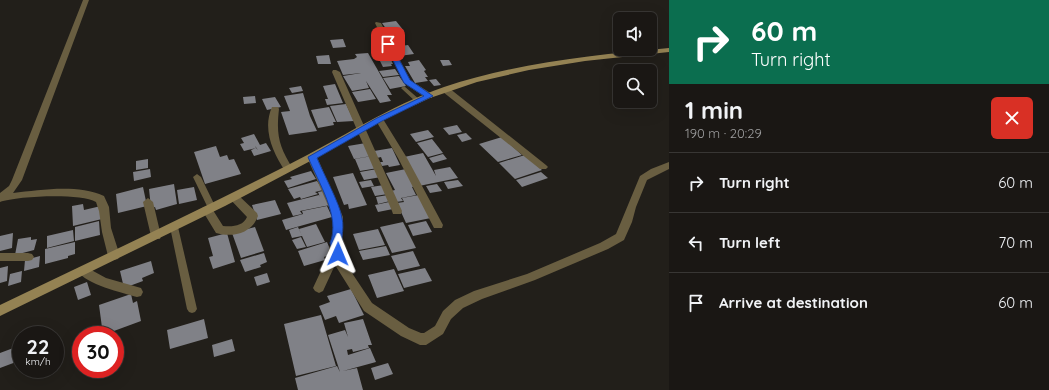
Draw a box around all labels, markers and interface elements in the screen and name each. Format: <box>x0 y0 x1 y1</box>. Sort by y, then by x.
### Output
map controls <box>613 12 657 108</box>
button: sound <box>613 12 657 56</box>
text: 60 m <box>751 13 817 48</box>
icon: right <box>685 16 737 68</box>
pin <box>371 27 405 61</box>
icon: arrive <box>377 33 399 55</box>
text: Turn right <box>751 48 831 71</box>
button: search <box>613 64 657 108</box>
text: 1 min <box>685 95 743 125</box>
button: close <box>991 97 1033 139</box>
text: 190 m · 20:29 <box>685 125 762 141</box>
icon: right <box>685 172 707 194</box>
text: Turn right <box>719 173 790 192</box>
text: 60 m <box>998 173 1033 192</box>
icon: left <box>685 232 707 254</box>
position arrow <box>317 233 359 275</box>
text: Turn left <box>719 233 781 252</box>
text: 70 m <box>999 233 1033 252</box>
icon: arrive <box>685 292 707 314</box>
text: Arrive at destination <box>719 293 868 312</box>
text: 60 m <box>998 293 1033 312</box>
speed limit sign: 30 <box>72 326 124 378</box>
text: 22 <box>27 334 49 359</box>
text: km/h <box>25 355 51 368</box>

